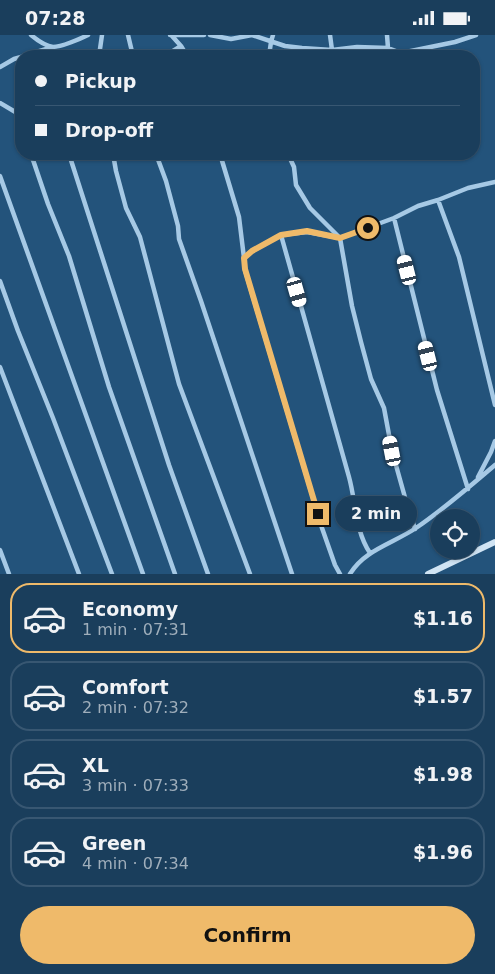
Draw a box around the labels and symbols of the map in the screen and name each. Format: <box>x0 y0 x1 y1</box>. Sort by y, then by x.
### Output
route start <box>357 217 379 239</box>
car <box>396 254 417 286</box>
car <box>285 276 308 308</box>
car <box>417 340 438 372</box>
car <box>381 435 402 467</box>
callout: 2 min <box>336 497 418 531</box>
route end <box>307 503 329 525</box>

